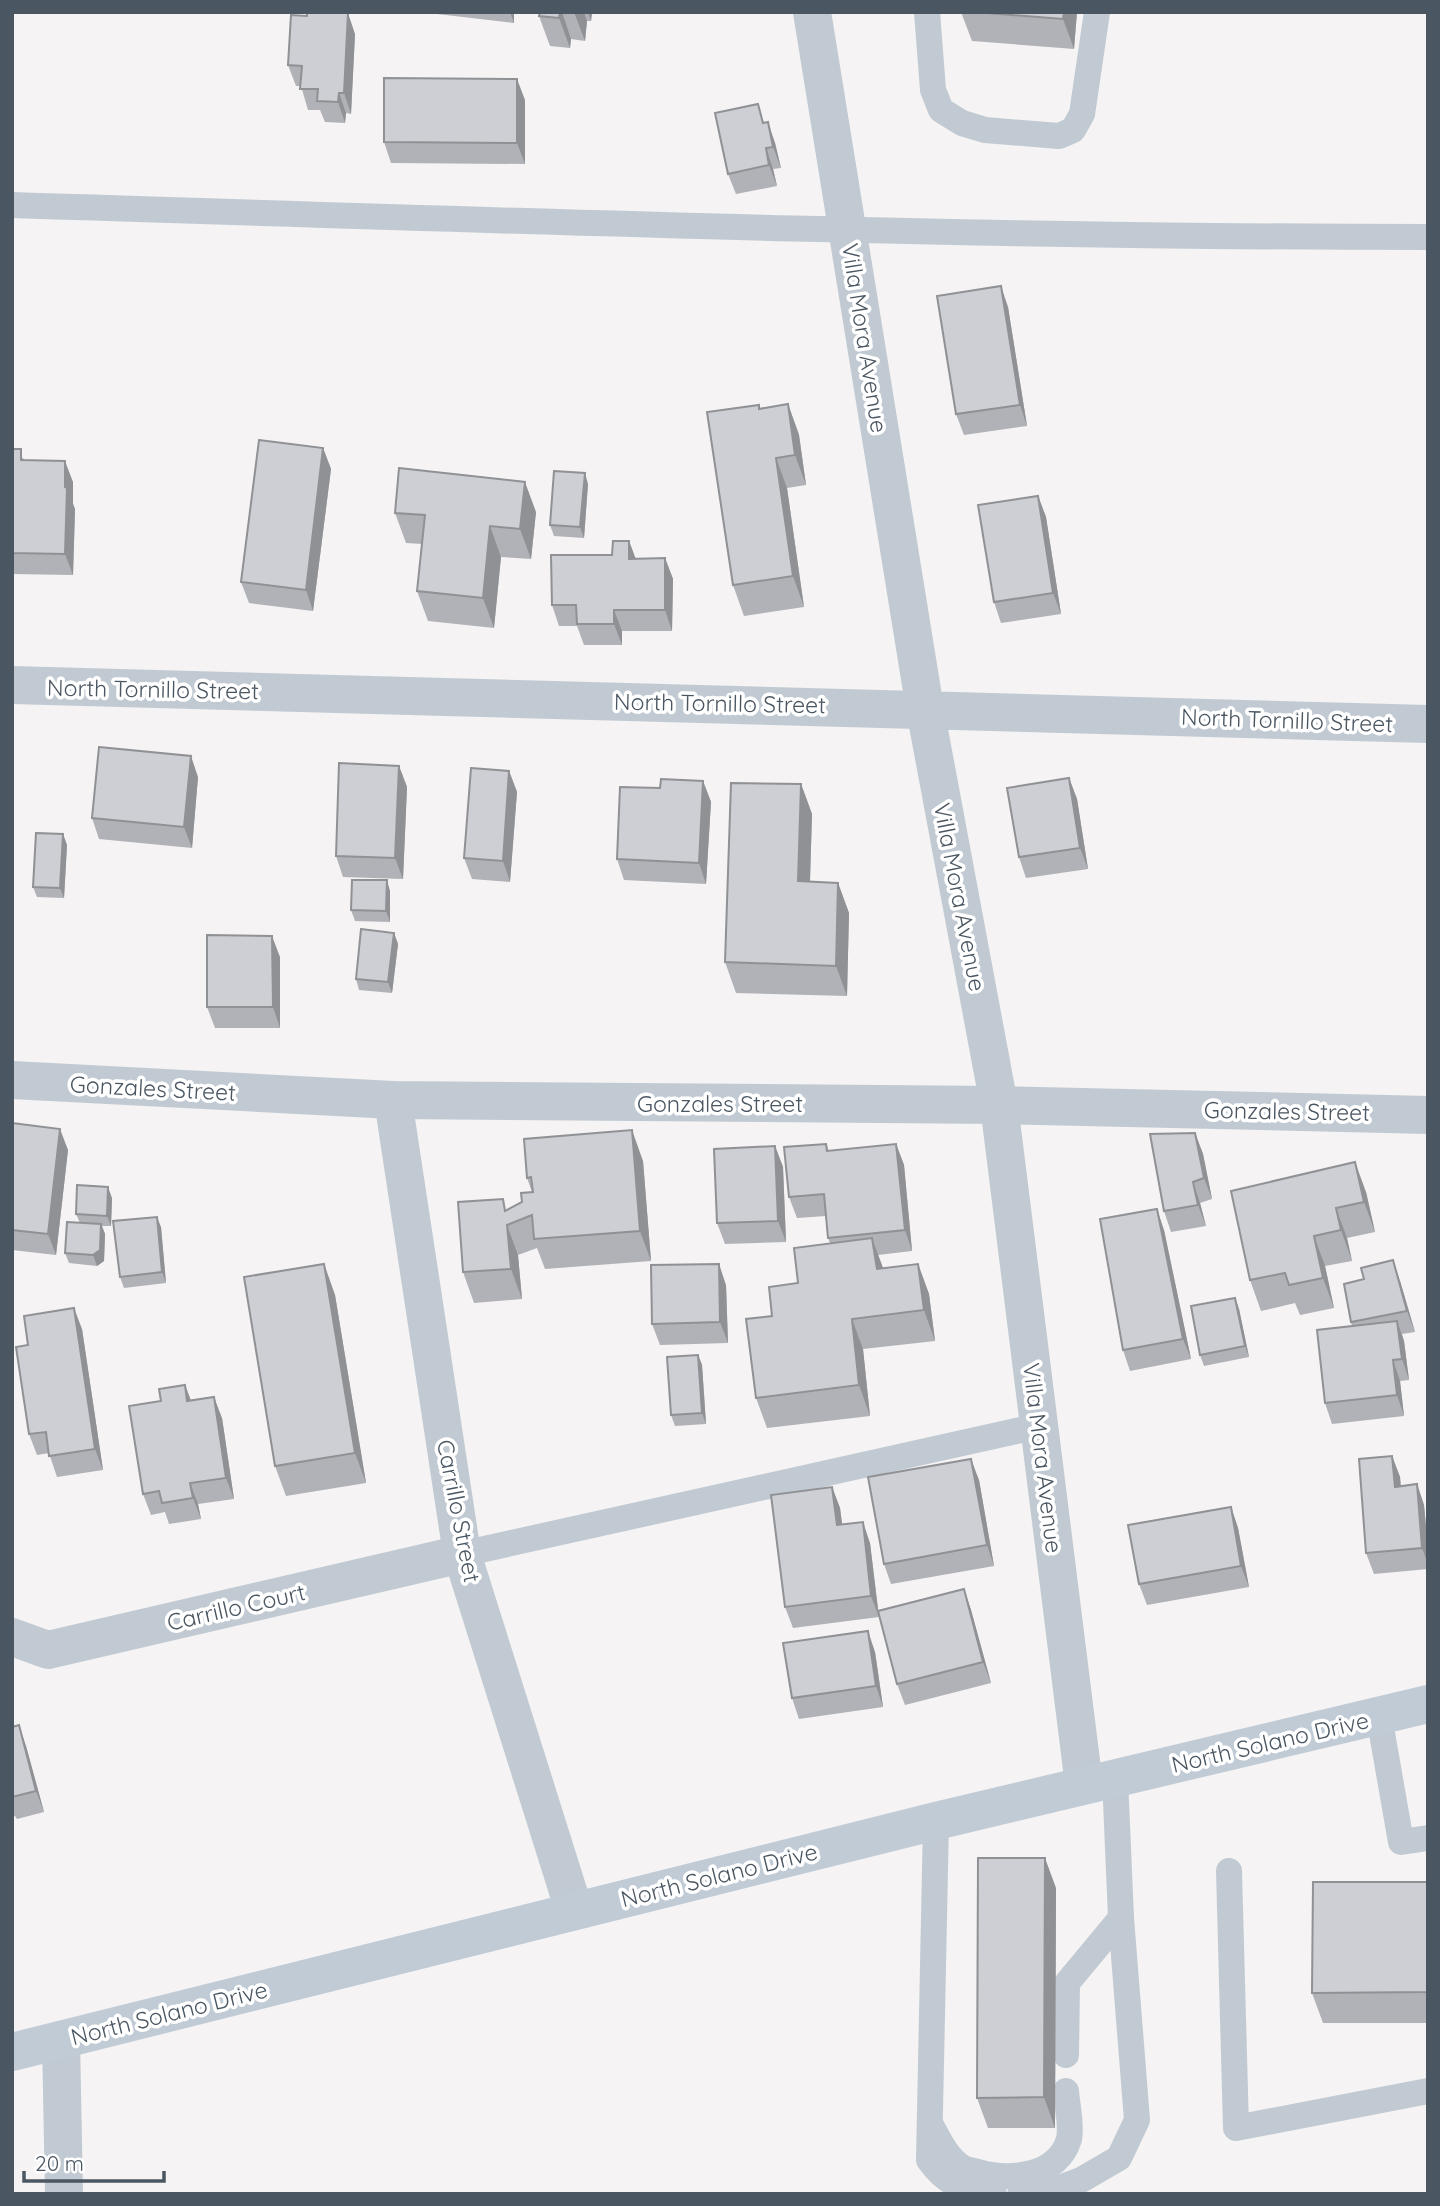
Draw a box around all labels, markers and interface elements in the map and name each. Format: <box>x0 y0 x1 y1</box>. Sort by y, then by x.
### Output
street label: Villa Mora Avenue <box>836 241 894 435</box>
street label: North Tornillo Street <box>47 673 259 705</box>
street label: North Tornillo Street <box>614 687 826 719</box>
street label: North Tornillo Street <box>1181 702 1394 738</box>
street label: Villa Mora Avenue <box>928 800 992 994</box>
street label: Gonzales Street <box>69 1069 237 1107</box>
street label: Gonzales Street <box>637 1089 803 1118</box>
street label: Gonzales Street <box>1204 1095 1370 1127</box>
street label: Villa Mora Avenue <box>1017 1361 1069 1555</box>
street label: Carrillo Street <box>431 1437 487 1585</box>
street label: Carrillo Court <box>164 1577 308 1637</box>
street label: North Solano Drive <box>1169 1705 1371 1779</box>
street label: North Solano Drive <box>618 1837 820 1913</box>
street label: North Solano Drive <box>68 1975 270 2051</box>
scale bar <box>24 2140 164 2184</box>
text: 20 m <box>35 2150 84 2176</box>

